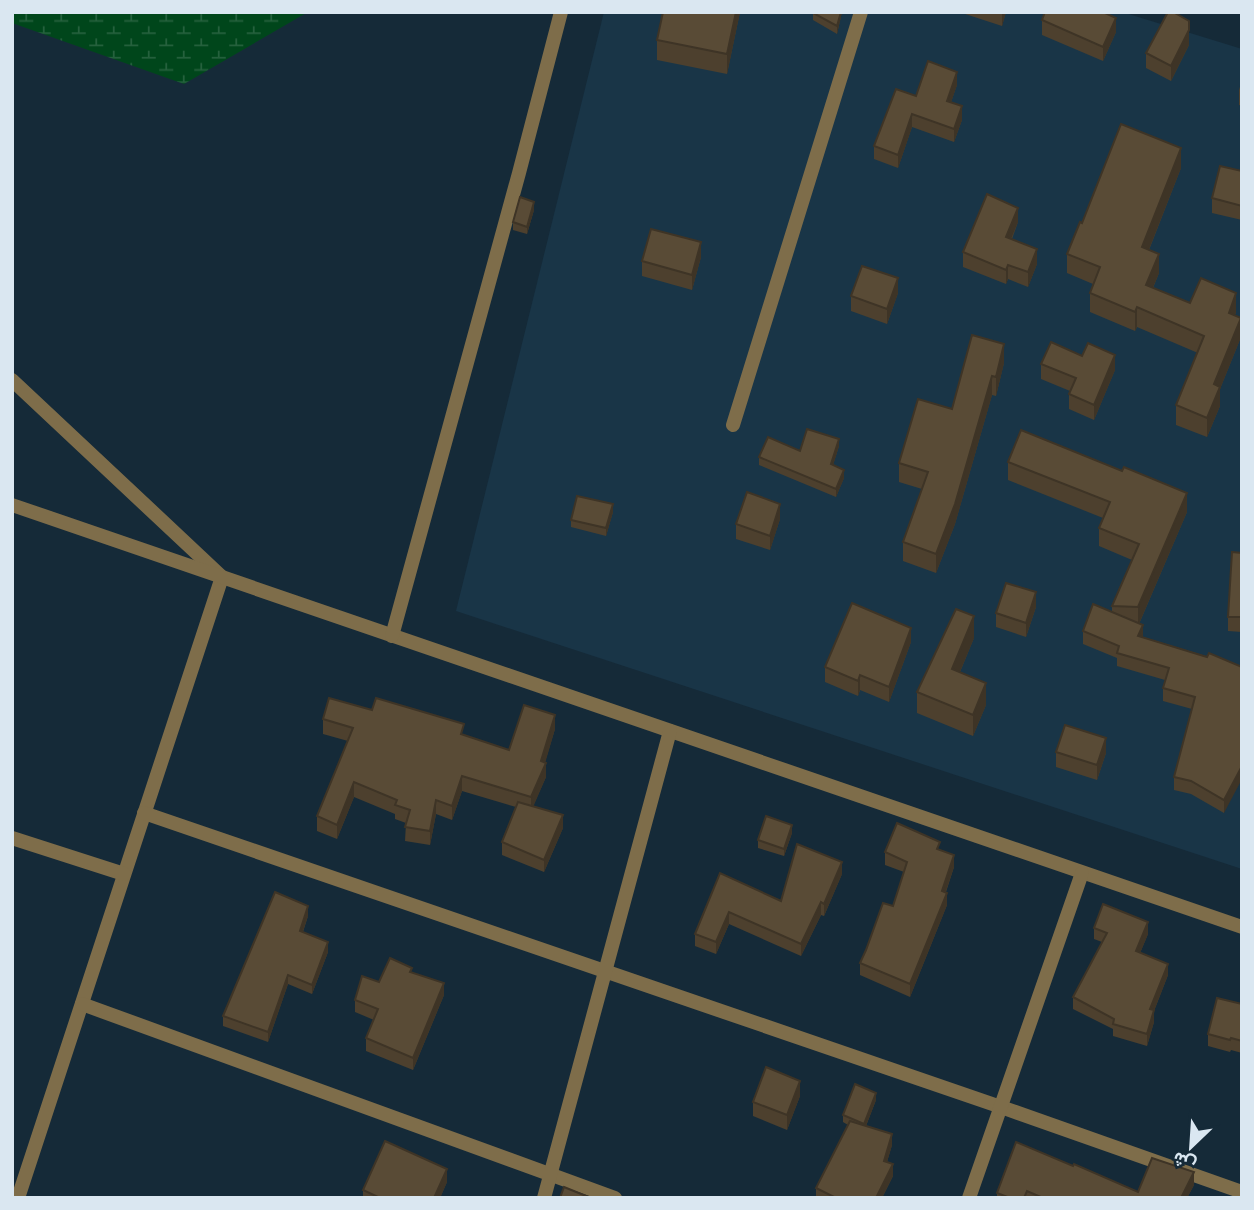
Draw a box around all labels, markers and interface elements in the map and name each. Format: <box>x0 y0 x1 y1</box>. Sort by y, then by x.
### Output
north arrow <box>1156 1112 1226 1182</box>
text: ش <box>1168 1146 1200 1179</box>

